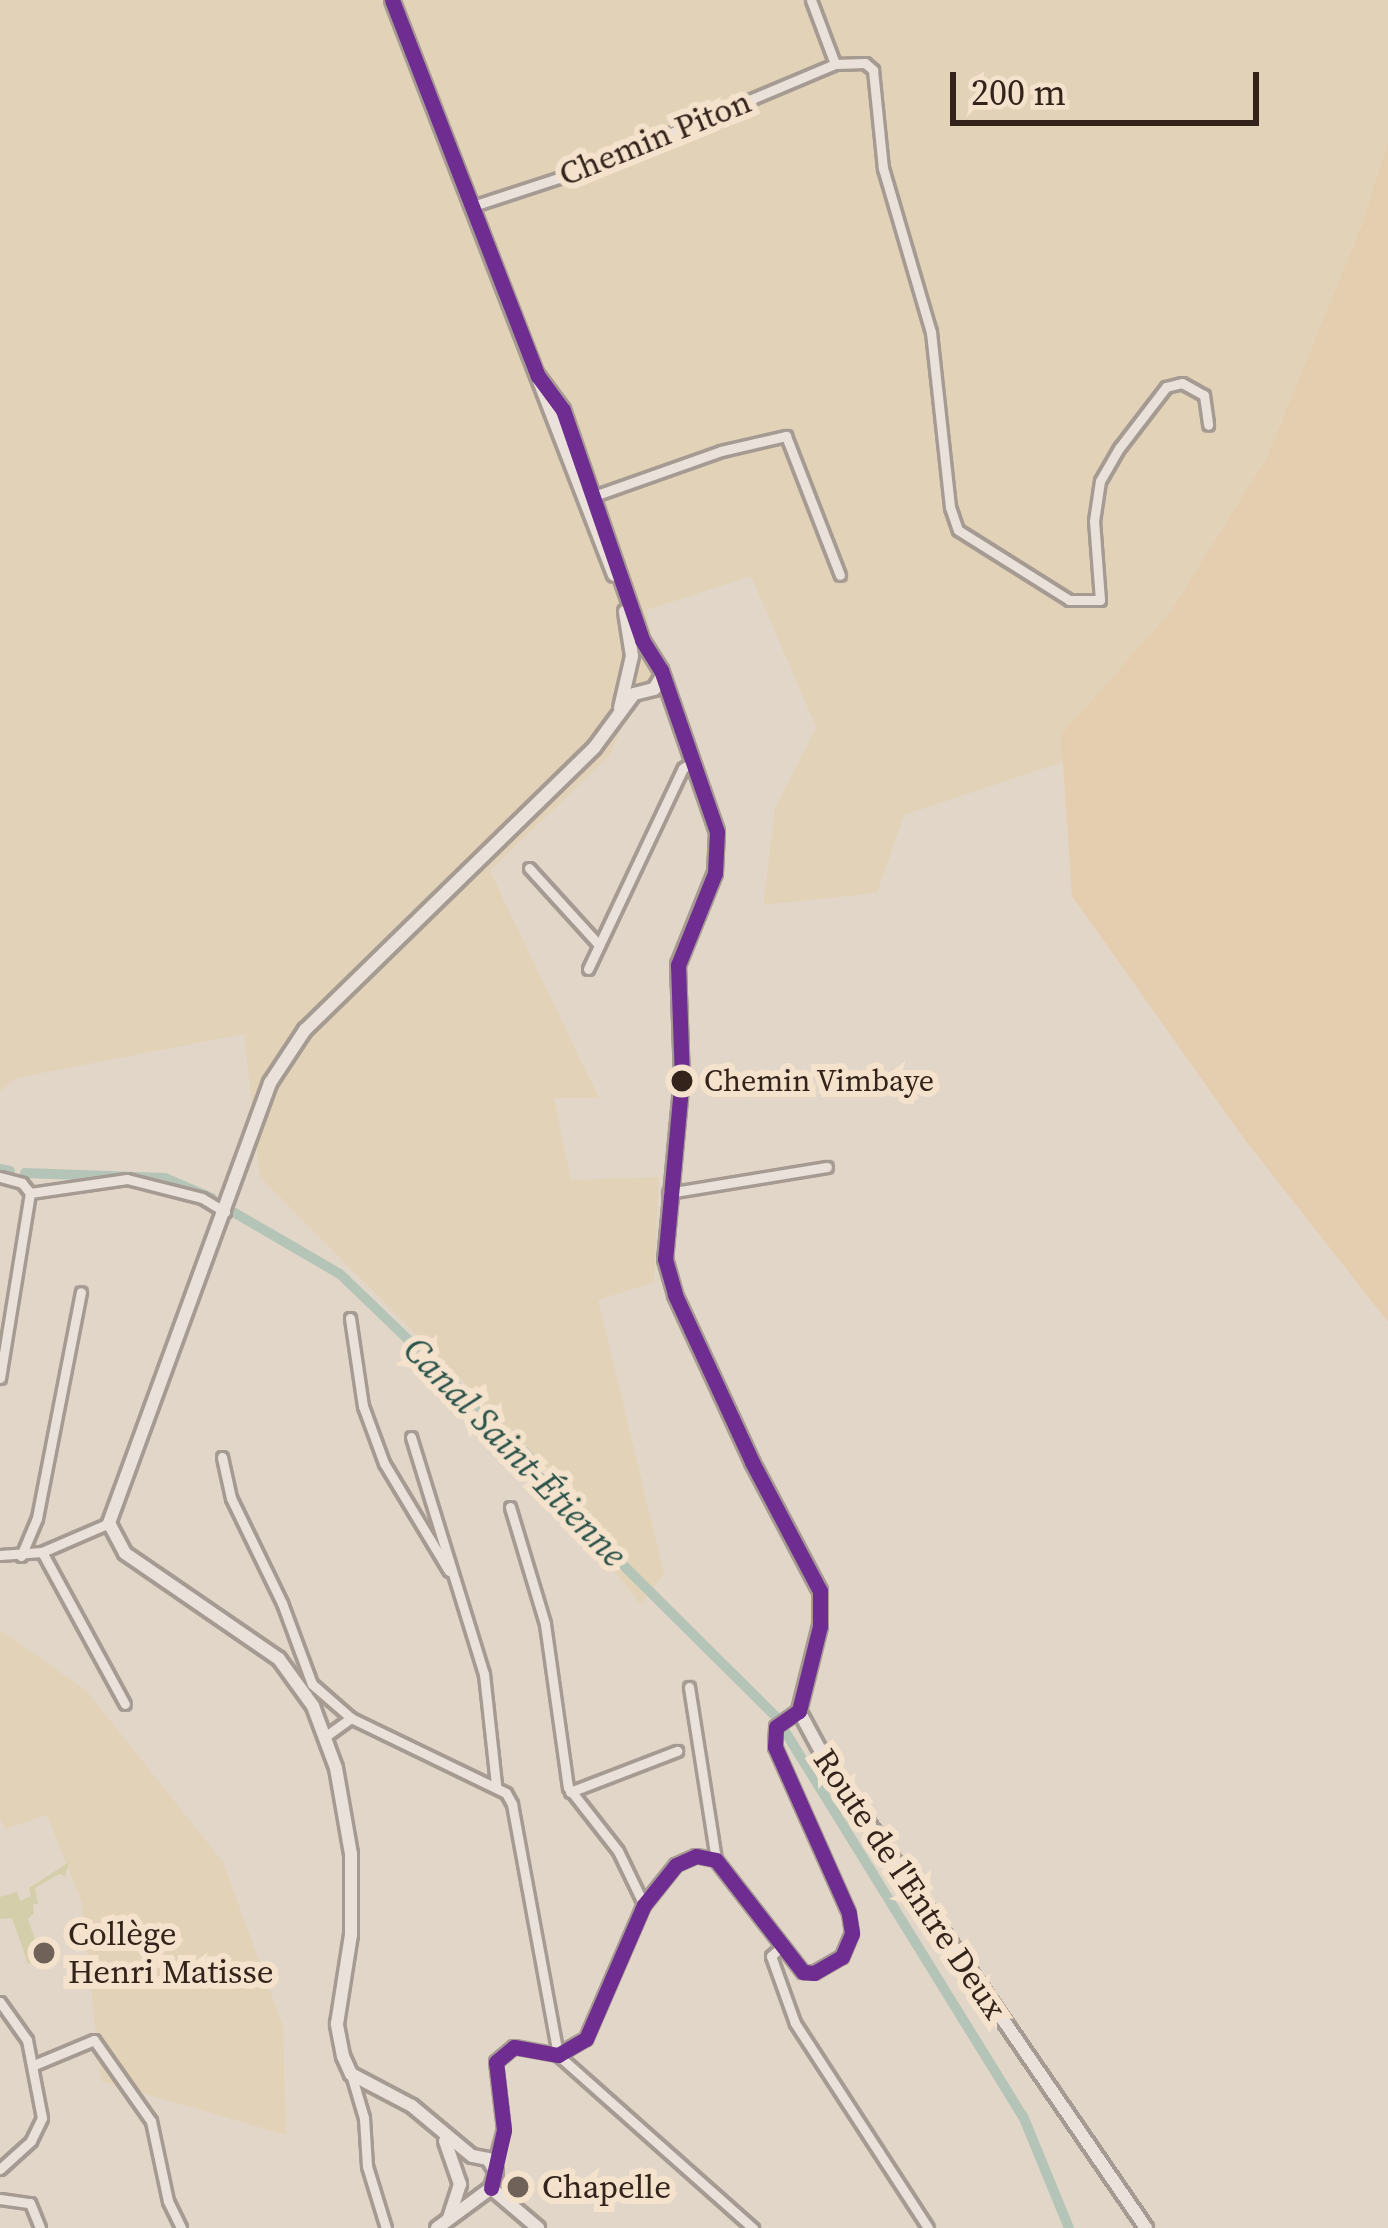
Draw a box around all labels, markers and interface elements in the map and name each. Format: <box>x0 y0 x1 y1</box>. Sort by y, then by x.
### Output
scale bar <box>956 48 1265 122</box>
text: 200 m <box>971 68 1066 117</box>
street label: Chemin Piton <box>553 82 757 194</box>
place label: Chemin Vimbaye <box>704 1063 935 1099</box>
marker: Chemin Vimbaye <box>671 1070 693 1092</box>
water label: Canal Saint-Étienne <box>395 1328 635 1576</box>
street label: Route de l'Entre Deux <box>805 1741 1015 2027</box>
place label: Collège Henri Matisse <box>68 1914 274 1992</box>
marker: Collège Henri Matisse <box>31 1940 57 1966</box>
place label: Chapelle <box>542 2167 671 2207</box>
marker: Chapelle <box>505 2174 531 2200</box>

